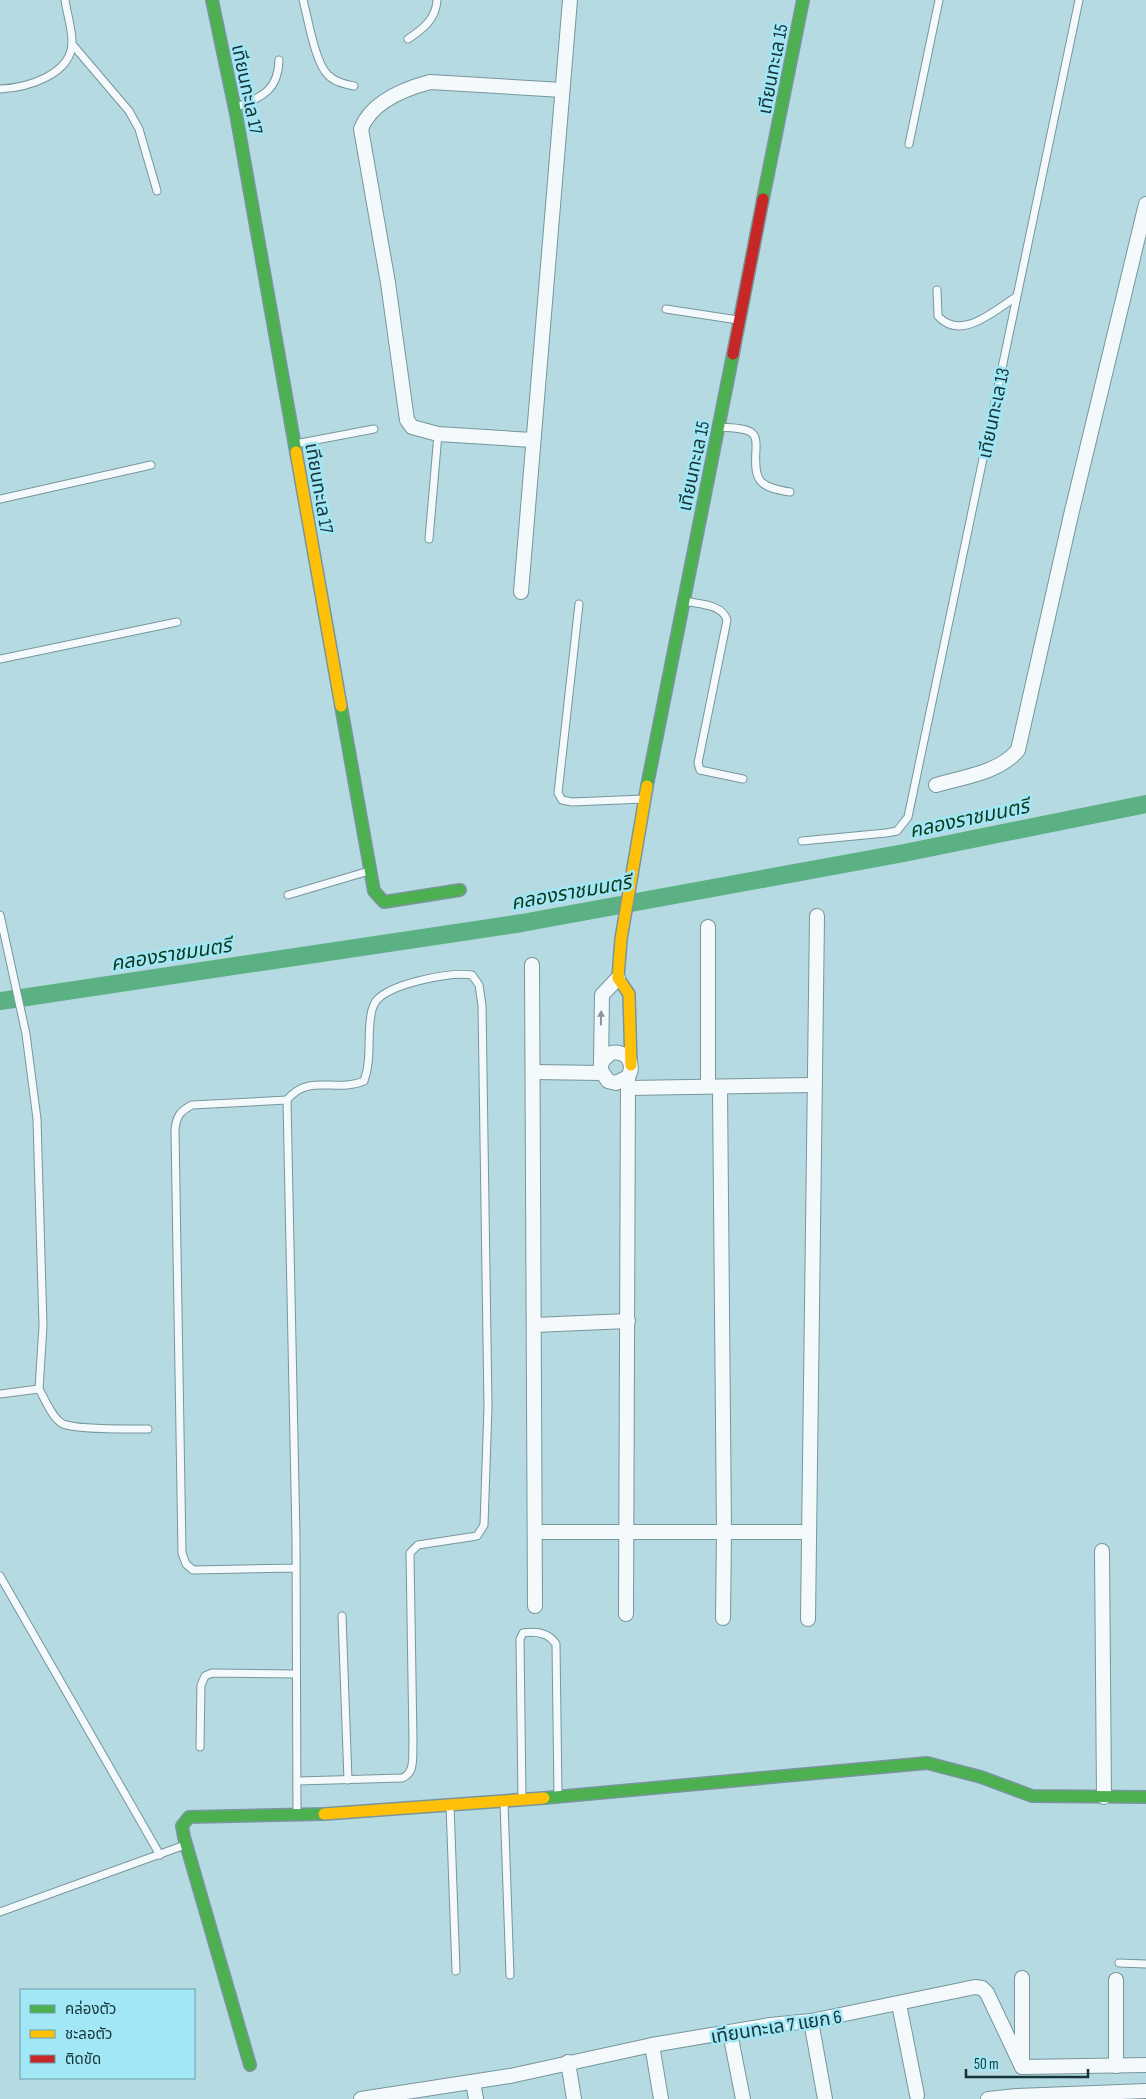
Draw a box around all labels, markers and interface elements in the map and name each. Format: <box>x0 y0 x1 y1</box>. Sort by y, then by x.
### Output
street label: เทียนทะเล 15 <box>753 22 794 116</box>
street label: เทียนทะเล 17 <box>226 42 267 137</box>
street label: เทียนทะเล 13 <box>974 366 1015 461</box>
street label: เทียนทะเล 15 <box>674 419 715 514</box>
street label: เทียนทะเล 17 <box>299 441 338 536</box>
water label: คลองราชมนตรี <box>907 794 1035 843</box>
water label: คลองราชมนตรี <box>509 870 637 915</box>
water label: คลองราชมนตรี <box>109 933 237 976</box>
one-way arrow <box>598 1010 606 1026</box>
legend <box>20 1989 195 2079</box>
text: คล่องตัว <box>65 2000 116 2019</box>
street label: เทียนทะเล 7 แยก 6 <box>709 2006 843 2049</box>
text: ชะลอตัว <box>65 2025 112 2044</box>
scale bar <box>966 2046 1088 2078</box>
text: ติดขัด <box>65 2050 101 2069</box>
text: 50 m <box>974 2055 999 2074</box>

